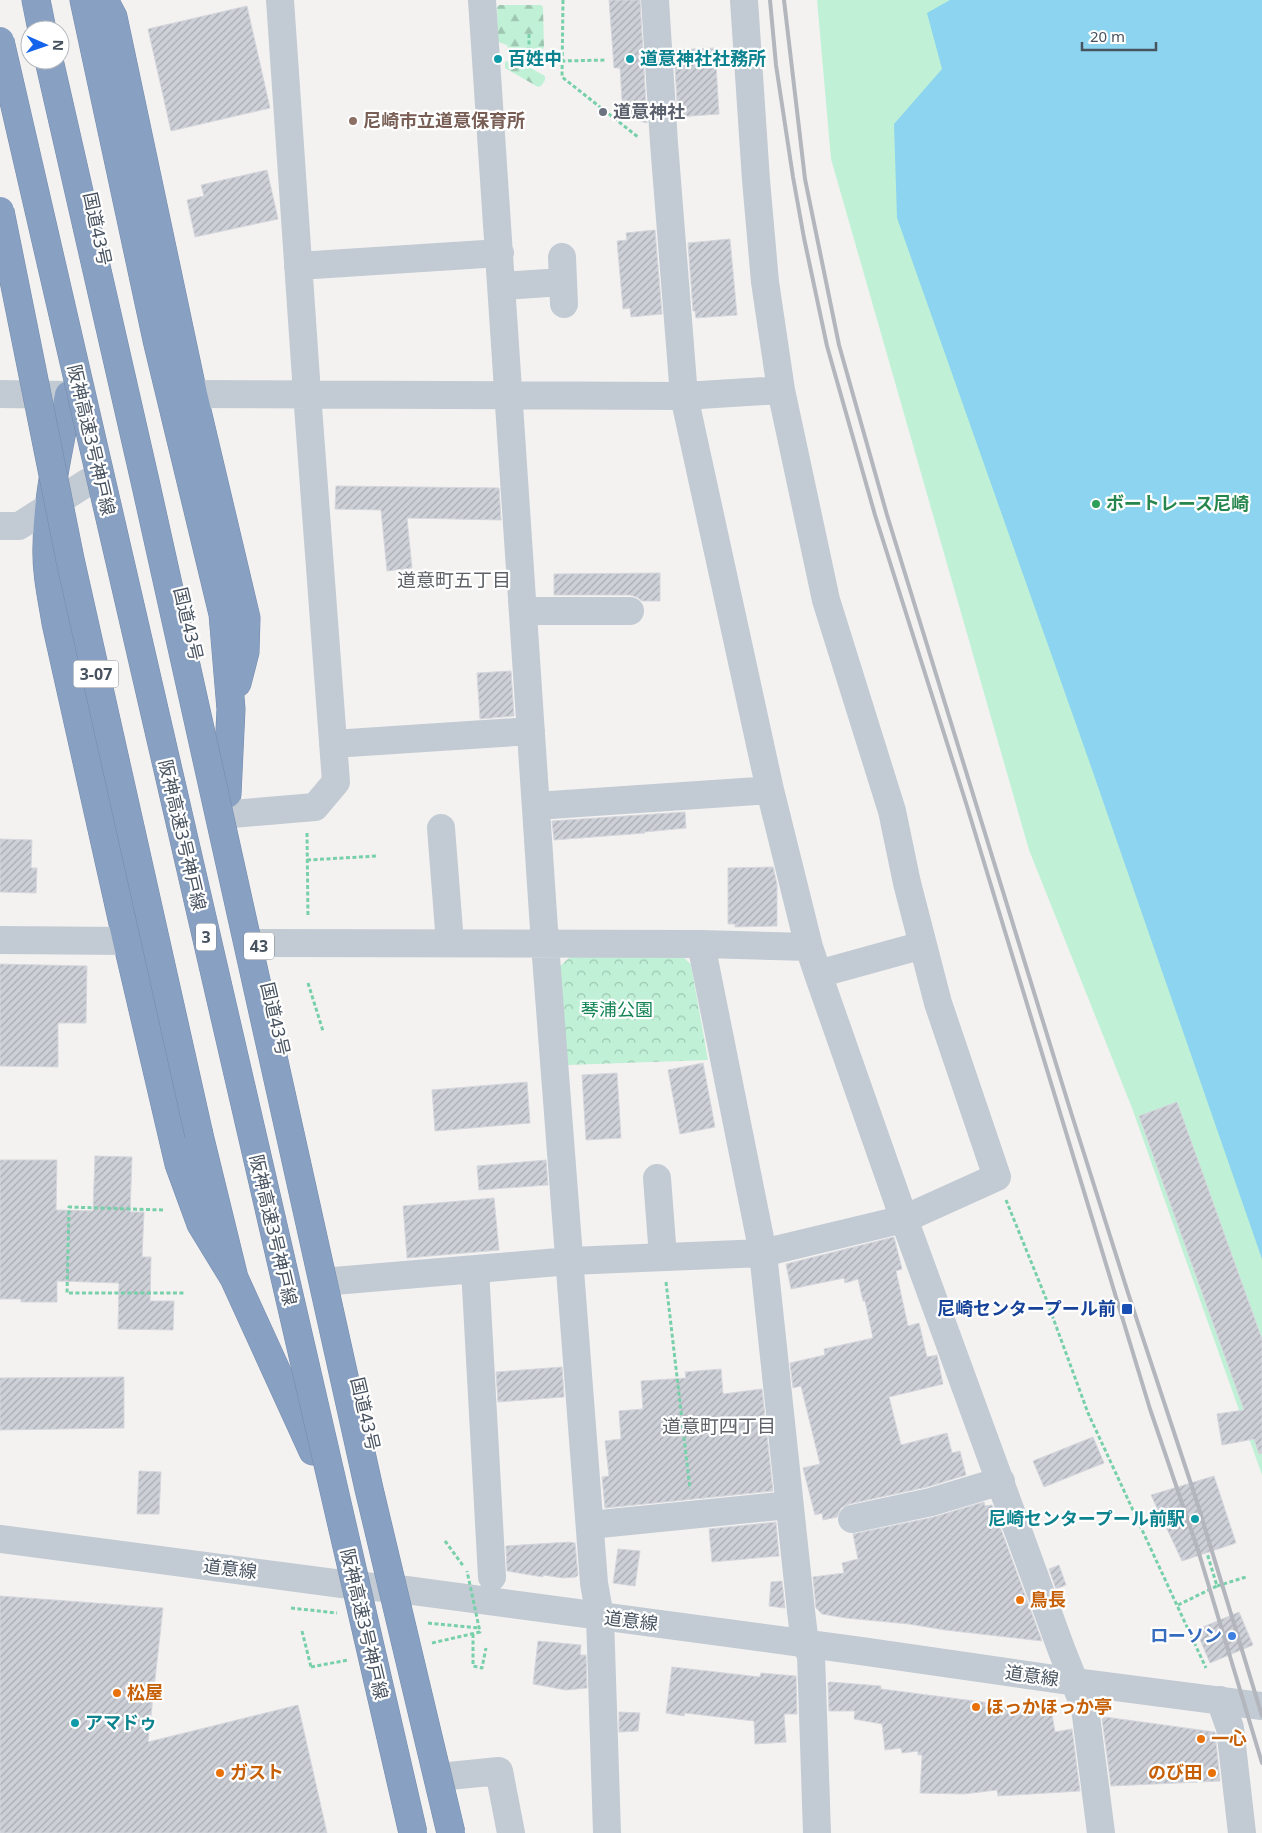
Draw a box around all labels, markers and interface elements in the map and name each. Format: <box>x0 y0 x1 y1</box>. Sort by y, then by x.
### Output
north arrow <box>20 20 70 70</box>
scale bar <box>1082 20 1156 52</box>
text: 20 m <box>1090 26 1125 46</box>
text: N <box>49 39 68 51</box>
place label: 百姓中 <box>508 46 562 70</box>
place label: 道意神社社務所 <box>640 46 766 70</box>
marker: 百姓中 <box>492 53 504 65</box>
marker: 道意神社社務所 <box>624 53 636 65</box>
place label: 道意神社 <box>613 99 685 123</box>
marker: 道意神社 <box>597 106 609 118</box>
place label: 尼崎市立道意保育所 <box>363 108 525 132</box>
marker: 尼崎市立道意保育所 <box>347 115 359 127</box>
street label: 国道43号 <box>78 190 117 268</box>
street label: 阪神高速3号神戸線 <box>63 362 121 518</box>
place label: ボートレース尼崎 <box>1106 491 1249 515</box>
marker: ボートレース尼崎 <box>1090 498 1102 510</box>
district label: 道意町五丁目 <box>397 567 511 593</box>
street label: 国道43号 <box>169 585 209 663</box>
road number: 3-07 <box>74 661 118 688</box>
street label: 阪神高速3号神戸線 <box>154 757 212 913</box>
road number: 3 <box>196 924 216 950</box>
road number: 43 <box>244 932 274 959</box>
street label: 国道43号 <box>256 980 296 1058</box>
park label: 琴浦公園 <box>581 997 653 1021</box>
street label: 阪神高速3号神戸線 <box>245 1152 303 1308</box>
place label: 尼崎センタープール前 <box>937 1296 1116 1320</box>
marker: 尼崎センタープール前 <box>1120 1302 1134 1316</box>
street label: 国道43号 <box>346 1375 386 1453</box>
district label: 道意町四丁目 <box>662 1413 776 1439</box>
place label: 尼崎センタープール前駅 <box>988 1506 1185 1530</box>
marker: 尼崎センタープール前駅 <box>1189 1513 1201 1525</box>
street label: 阪神高速3号神戸線 <box>336 1546 394 1702</box>
street label: 道意線 <box>202 1553 258 1583</box>
place label: 鳥長 <box>1030 1587 1066 1611</box>
marker: 鳥長 <box>1014 1594 1026 1606</box>
street label: 道意線 <box>603 1605 659 1635</box>
place label: ローソン <box>1150 1623 1222 1647</box>
marker: ローソン <box>1226 1630 1238 1642</box>
street label: 道意線 <box>1004 1659 1061 1691</box>
place label: 松屋 <box>127 1680 163 1704</box>
marker: 松屋 <box>111 1687 123 1699</box>
place label: ほっかほっか亭 <box>986 1694 1112 1718</box>
marker: ほっかほっか亭 <box>970 1701 982 1713</box>
place label: アマドゥ <box>85 1710 157 1734</box>
marker: アマドゥ <box>69 1717 81 1729</box>
place label: 一心 <box>1211 1726 1247 1750</box>
marker: 一心 <box>1195 1733 1207 1745</box>
place label: ガスト <box>230 1760 284 1784</box>
place label: のび田 <box>1148 1760 1202 1784</box>
marker: ガスト <box>214 1767 226 1779</box>
marker: のび田 <box>1206 1767 1218 1779</box>

